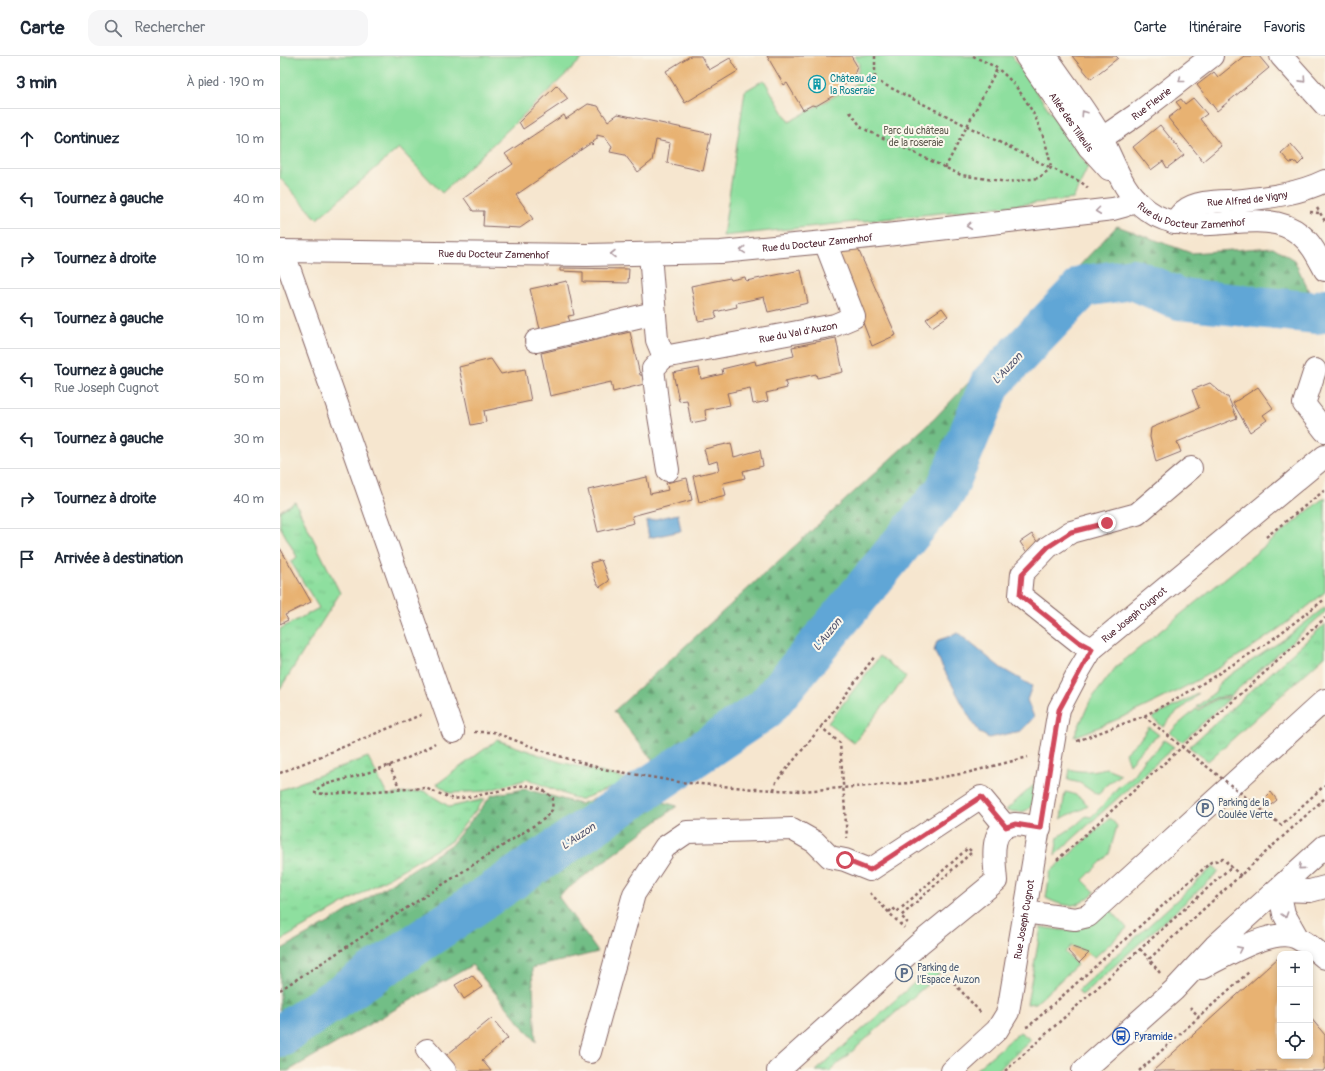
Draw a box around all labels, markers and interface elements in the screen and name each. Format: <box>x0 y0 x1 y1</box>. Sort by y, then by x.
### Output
search box <box>88 10 368 46</box>
text: Carte <box>20 16 64 40</box>
icon: search <box>102 17 124 39</box>
text: Rechercher <box>134 18 205 37</box>
text: Carte <box>1134 19 1166 36</box>
text: Itinéraire <box>1188 19 1241 36</box>
text: Favoris <box>1263 19 1305 36</box>
text: 3 min <box>16 72 57 93</box>
place label: Château de la Roseraie <box>830 73 876 97</box>
text: À pied · 190 m <box>186 74 264 90</box>
building icon: Château de la Roseraie <box>807 74 827 94</box>
one-way arrow <box>1178 75 1185 83</box>
one-way arrow <box>1299 76 1306 83</box>
street label: Rue Fleurie <box>1130 85 1174 123</box>
street label: Allée des Tilleuls <box>1046 90 1096 155</box>
one-way arrow <box>1082 110 1089 117</box>
park label: Parc du château de la roseraie <box>883 125 949 149</box>
icon: ahead <box>16 128 38 150</box>
text: Continuez <box>54 129 119 148</box>
text: 10 m <box>236 131 264 147</box>
icon: left <box>16 188 38 210</box>
street label: Rue Alfred de Vigny <box>1206 188 1290 209</box>
text: Tournez à gauche <box>54 189 164 208</box>
text: 40 m <box>233 191 264 207</box>
street label: Rue du Docteur Zamenhof <box>1135 200 1246 231</box>
one-way arrow <box>1095 206 1101 215</box>
one-way arrow <box>966 221 972 230</box>
street label: Rue du Docteur Zamenhof <box>762 232 874 255</box>
one-way arrow <box>740 245 746 254</box>
icon: right <box>16 248 38 270</box>
street label: Rue du Docteur Zamenhof <box>438 248 550 262</box>
text: Tournez à droite <box>54 249 156 268</box>
one-way arrow <box>610 250 616 258</box>
text: 10 m <box>236 251 264 267</box>
icon: left <box>16 308 38 330</box>
text: Tournez à gauche <box>54 309 164 328</box>
text: 10 m <box>236 311 264 327</box>
street label: Rue du Val d'Auzon <box>758 320 839 346</box>
water label: L'Auzon <box>990 349 1026 387</box>
text: Tournez à gauche <box>54 361 164 380</box>
icon: left <box>16 368 38 390</box>
text: 50 m <box>234 371 264 387</box>
text: Rue Joseph Cugnot <box>54 380 159 396</box>
icon: left <box>16 428 38 450</box>
text: Tournez à gauche <box>54 429 164 448</box>
text: 30 m <box>234 431 264 447</box>
icon: right <box>16 488 38 510</box>
text: Tournez à droite <box>54 489 156 508</box>
text: 40 m <box>233 491 264 507</box>
route end <box>1098 514 1116 532</box>
icon: arrive <box>16 548 38 570</box>
text: Arrivée à destination <box>54 549 183 568</box>
street label: Rue Joseph Cugnot <box>1100 584 1170 645</box>
water label: L'Auzon <box>810 615 845 653</box>
place label: Parking de la Coulée Verte <box>1218 797 1273 821</box>
parking icon: Parking de la Coulée Verte <box>1195 798 1215 818</box>
water label: L'Auzon <box>559 820 598 853</box>
route start <box>836 851 854 869</box>
one-way arrow <box>1298 862 1305 869</box>
street label: Rue Joseph Cugnot <box>1012 878 1037 960</box>
one-way arrow <box>1280 911 1289 918</box>
one-way arrow <box>1235 947 1243 954</box>
map controls <box>1277 951 1313 1059</box>
button: + <box>1277 951 1313 987</box>
place label: Parking de l'Espace Auzon <box>917 962 980 986</box>
parking icon: Parking de l'Espace Auzon <box>894 963 914 983</box>
button: − <box>1277 987 1313 1023</box>
button: locate <box>1277 1023 1313 1059</box>
bus stop icon: Pyramide <box>1111 1026 1131 1046</box>
place label: Pyramide <box>1134 1031 1173 1043</box>

